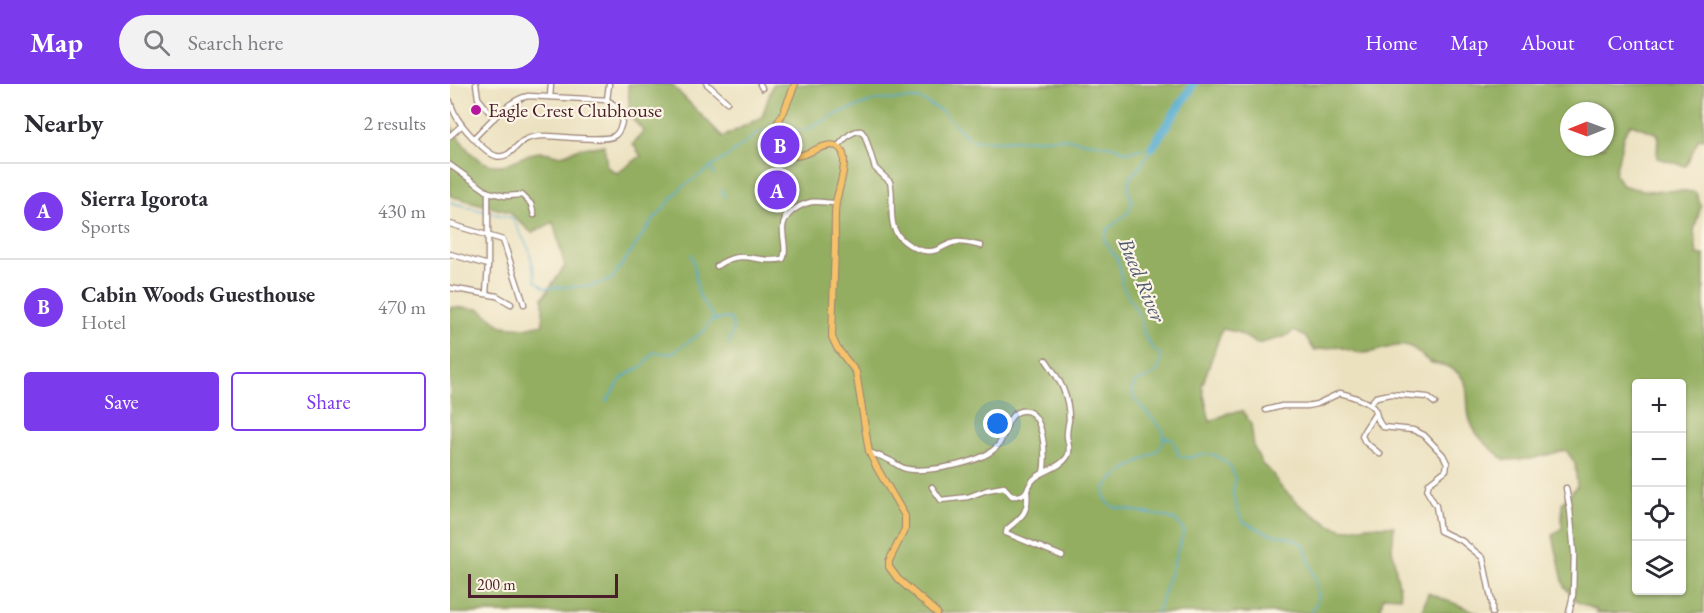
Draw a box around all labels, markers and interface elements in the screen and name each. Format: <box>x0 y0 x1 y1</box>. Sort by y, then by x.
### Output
search box <box>119 15 539 69</box>
text: Map <box>30 24 83 60</box>
icon: search <box>140 26 173 59</box>
text: Search here <box>188 28 283 57</box>
text: Home <box>1365 29 1417 56</box>
text: Map <box>1450 29 1488 56</box>
text: About <box>1521 29 1574 56</box>
text: Contact <box>1607 29 1674 56</box>
place label: Eagle Crest Clubhouse <box>488 97 662 123</box>
north arrow <box>1560 102 1614 156</box>
marker: Eagle Crest Clubhouse <box>469 103 483 117</box>
text: Nearby <box>24 106 104 140</box>
text: 2 results <box>363 110 426 136</box>
pin: B <box>760 122 800 168</box>
pin: A <box>758 168 796 212</box>
text: Sierra Igorota <box>81 184 208 213</box>
text: A <box>36 198 51 224</box>
text: 430 m <box>378 198 426 224</box>
text: Sports <box>81 213 130 239</box>
water label: Bued River <box>1112 233 1173 327</box>
text: Cabin Woods Guesthouse <box>81 280 315 309</box>
text: B <box>37 294 50 320</box>
text: 470 m <box>378 294 426 320</box>
text: Hotel <box>81 309 126 335</box>
button: Save <box>24 372 219 431</box>
button: Share <box>231 372 426 431</box>
map controls <box>1632 379 1686 595</box>
button: + <box>1632 379 1686 433</box>
your location <box>983 409 1012 438</box>
button: − <box>1632 433 1686 487</box>
button: locate <box>1632 487 1686 541</box>
button: layers <box>1632 541 1686 595</box>
scale bar <box>468 571 618 598</box>
text: 200 m <box>477 574 516 595</box>

